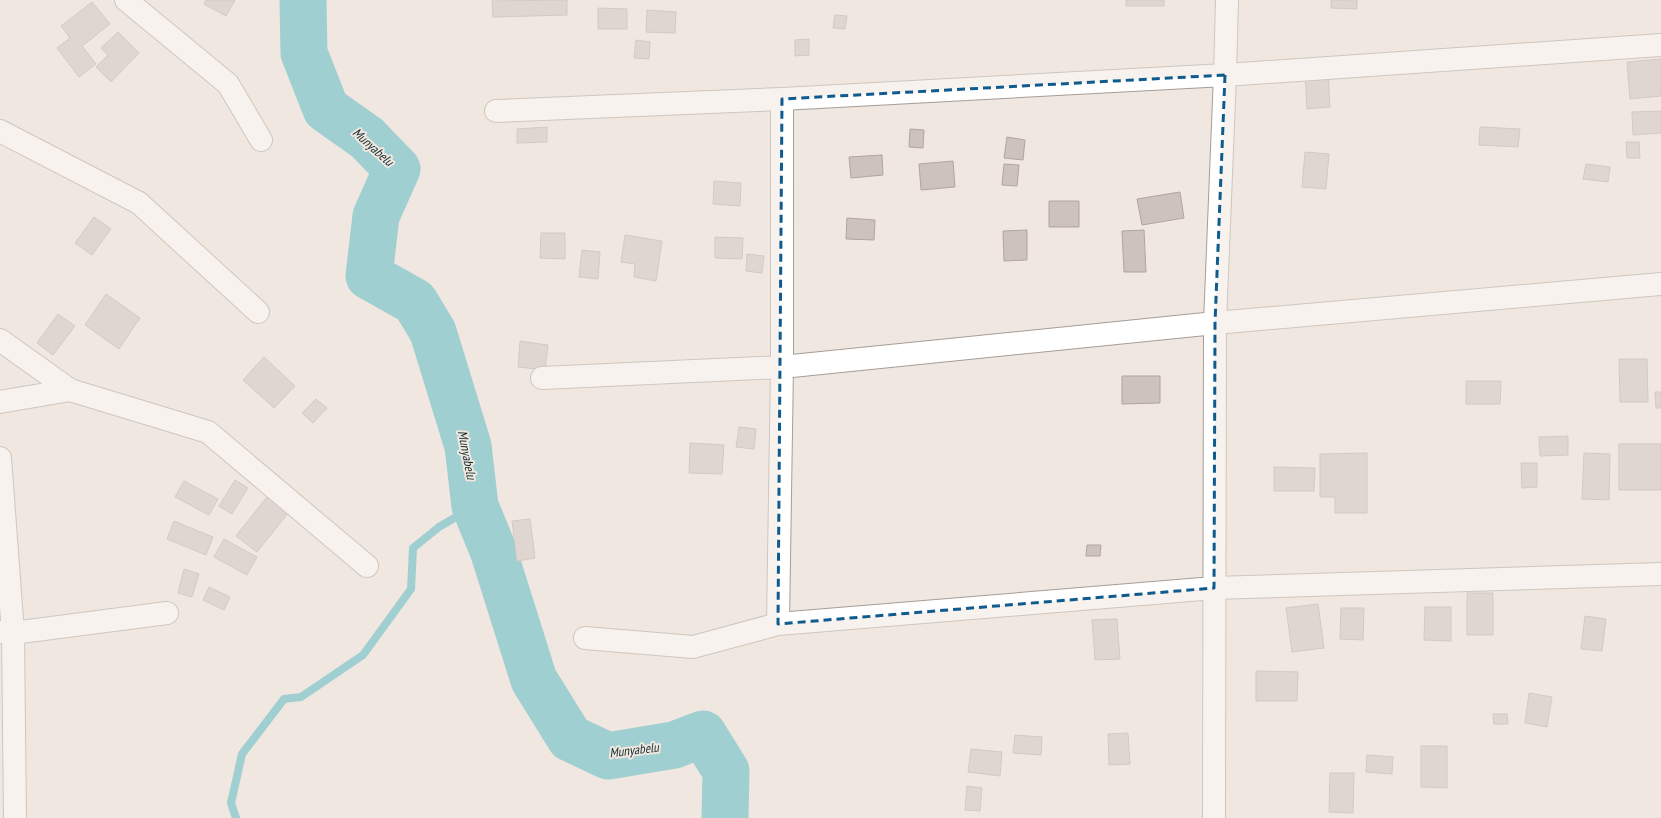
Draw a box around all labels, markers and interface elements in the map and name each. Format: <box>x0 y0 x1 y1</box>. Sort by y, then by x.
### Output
water label: Munyabelu <box>349 124 398 171</box>
water label: Munyabelu <box>454 429 480 482</box>
water label: Munyabelu <box>608 738 661 761</box>

